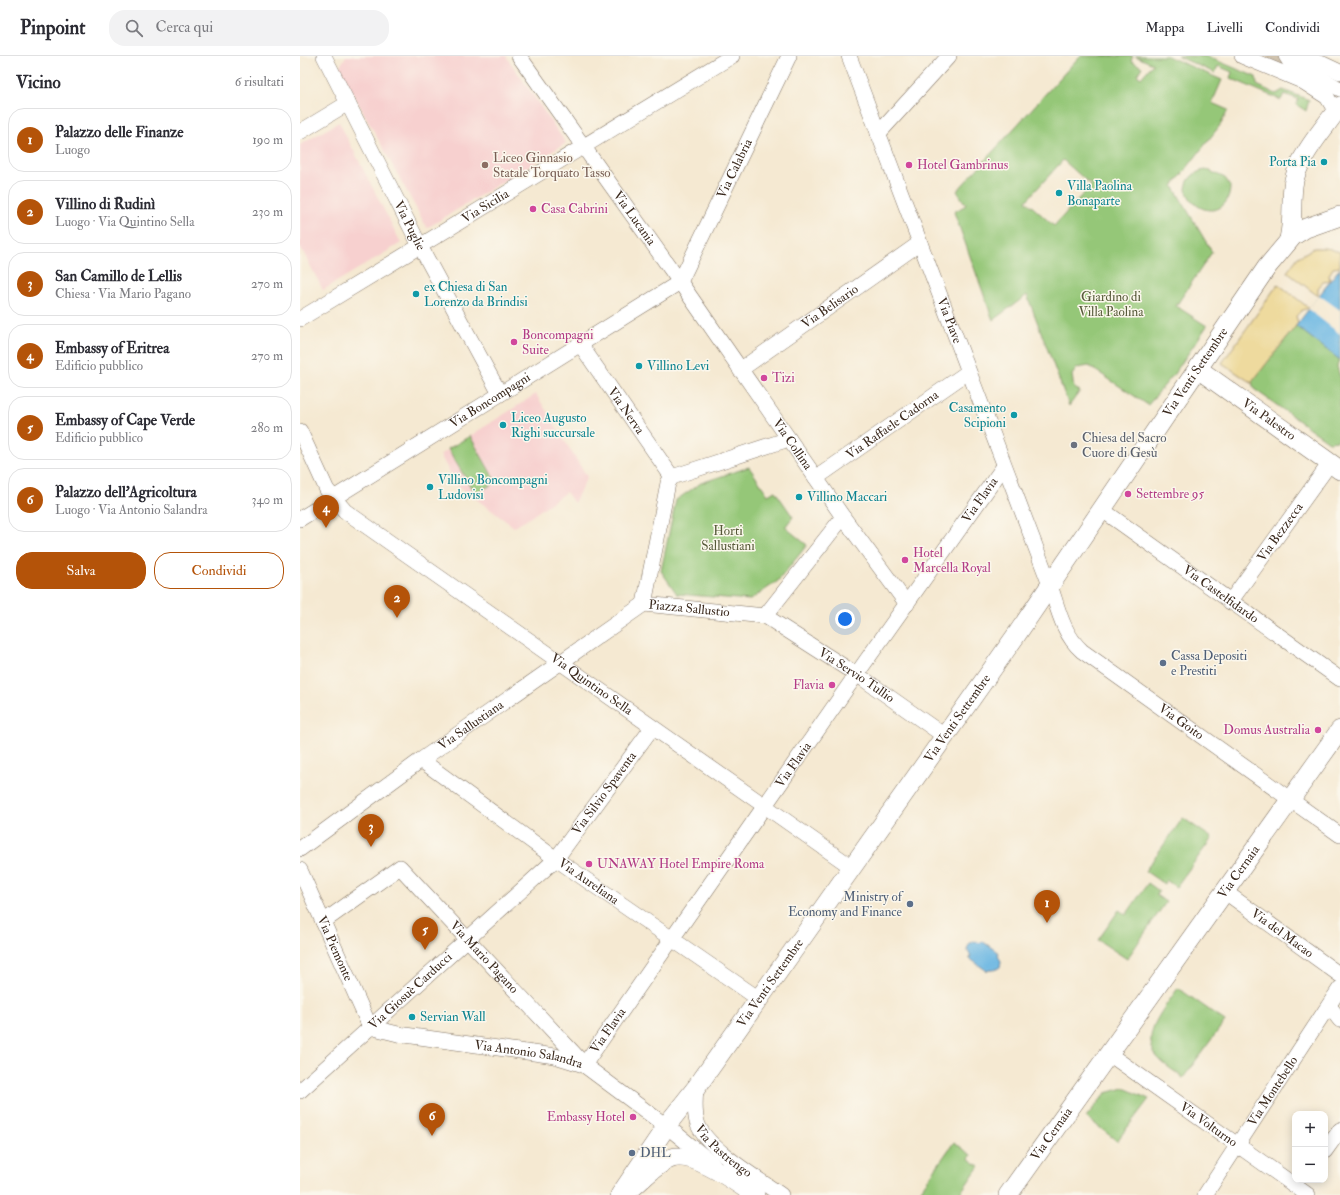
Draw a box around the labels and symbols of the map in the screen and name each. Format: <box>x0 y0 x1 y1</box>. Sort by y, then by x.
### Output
street label: Via Calabria <box>714 136 756 201</box>
place label: Liceo Ginnasio Statale Torquato Tasso <box>493 150 611 181</box>
place label: Porta Pia <box>1269 154 1317 170</box>
place label: Hotel Gambrinus <box>917 157 1009 173</box>
marker: Porta Pia <box>1319 157 1329 167</box>
marker: Liceo Ginnasio Statale Torquato Tasso <box>480 160 490 170</box>
marker: Hotel Gambrinus <box>904 160 914 170</box>
place label: Villa Paolina Bonaparte <box>1067 178 1133 210</box>
street label: Via Sicilia <box>459 185 512 227</box>
street label: Via Lucania <box>610 188 660 249</box>
marker: Villa Paolina Bonaparte <box>1054 188 1064 198</box>
street label: Via Puglie <box>390 198 429 254</box>
place label: Casa Cabrini <box>541 201 608 217</box>
marker: Casa Cabrini <box>528 204 538 214</box>
place label: ex Chiesa di San Lorenzo da Brindisi <box>424 279 528 310</box>
street label: Via Belisario <box>798 281 861 332</box>
marker: ex Chiesa di San Lorenzo da Brindisi <box>411 289 421 299</box>
park label: Giardino di Villa Paolina <box>1078 289 1144 320</box>
street label: Via Piave <box>934 295 966 346</box>
street label: Via Venti Settembre <box>1159 324 1232 420</box>
place label: Boncompagni Suite <box>522 327 594 358</box>
marker: Boncompagni Suite <box>509 337 519 347</box>
place label: Villino Levi <box>647 358 710 374</box>
marker: Villino Levi <box>634 361 644 371</box>
street label: Via Boncompagni <box>447 369 534 432</box>
place label: Tizi <box>772 370 795 386</box>
marker: Tizi <box>759 373 769 383</box>
street label: Via Nerva <box>604 384 648 438</box>
street label: Via Raffaele Cadorna <box>843 387 942 463</box>
street label: Via Palestro <box>1239 395 1299 444</box>
place label: Casamento Scipioni <box>949 400 1007 432</box>
place label: Liceo Augusto Righi succursale <box>511 410 595 441</box>
marker: Casamento Scipioni <box>1009 410 1019 420</box>
street label: Via Collina <box>769 416 816 473</box>
marker: Liceo Augusto Righi succursale <box>498 420 508 430</box>
place label: Chiesa del Sacro Cuore di Gesù <box>1082 430 1167 461</box>
marker: Chiesa del Sacro Cuore di Gesù <box>1069 440 1079 450</box>
place label: Villino Boncompagni Ludovisi <box>438 472 548 503</box>
street label: Via Flavia <box>958 474 1002 526</box>
marker: Villino Boncompagni Ludovisi <box>425 482 435 492</box>
place label: Settembre 95 <box>1136 486 1205 502</box>
place label: Villino Maccari <box>807 489 888 505</box>
marker: Settembre 95 <box>1123 489 1133 499</box>
marker: Villino Maccari <box>794 492 804 502</box>
pin: 4 <box>313 495 339 528</box>
street label: Via Bezzecca <box>1254 499 1307 565</box>
park label: Horti Sallustiani <box>701 523 755 554</box>
place label: Hotel Marcella Royal <box>913 545 991 577</box>
marker: Hotel Marcella Royal <box>900 555 910 565</box>
street label: Via Castelfidardo <box>1180 562 1262 627</box>
pin: 2 <box>384 585 410 618</box>
street label: Piazza Sallustio <box>648 597 730 620</box>
your location <box>835 609 855 629</box>
street label: Via Servio Tullio <box>816 644 898 706</box>
place label: Cassa Depositi e Prestiti <box>1171 648 1248 679</box>
street label: Via Quintino Sella <box>548 650 636 719</box>
marker: Cassa Depositi e Prestiti <box>1158 658 1168 668</box>
street label: Via Venti Settembre <box>921 671 994 766</box>
place label: Flavia <box>793 677 825 693</box>
marker: Flavia <box>827 680 837 690</box>
street label: Via Sallustiana <box>435 696 507 754</box>
street label: Via Goito <box>1155 700 1207 743</box>
place label: Domus Australia <box>1223 722 1311 738</box>
marker: Domus Australia <box>1313 725 1323 735</box>
street label: Via Flavia <box>772 738 815 791</box>
street label: Via Silvio Spaventa <box>569 748 640 838</box>
pin: 3 <box>358 814 384 847</box>
street label: Via Cernaia <box>1214 842 1263 902</box>
street label: Via Aureliana <box>555 855 623 908</box>
place label: UNAWAY Hotel Empire Roma <box>597 856 765 873</box>
marker: UNAWAY Hotel Empire Roma <box>584 859 594 869</box>
place label: Ministry of Economy and Finance <box>788 889 904 921</box>
pin: 1 <box>1034 890 1060 923</box>
marker: Ministry of Economy and Finance <box>905 899 915 909</box>
street label: Via del Macao <box>1248 905 1317 961</box>
street label: Via Piemonte <box>314 913 357 984</box>
pin: 5 <box>412 917 438 950</box>
street label: Via Mario Pagano <box>447 918 522 997</box>
street label: Via Venti Settembre <box>734 935 807 1030</box>
street label: Via Giosuè Carducci <box>365 949 456 1033</box>
street label: Via Flavia <box>587 1004 630 1056</box>
place label: Servian Wall <box>420 1009 486 1025</box>
marker: Servian Wall <box>407 1012 417 1022</box>
street label: Via Antonio Salandra <box>473 1037 585 1072</box>
street label: Via Montebello <box>1244 1053 1301 1129</box>
street label: Via Volturno <box>1177 1099 1241 1150</box>
pin: 6 <box>419 1103 445 1136</box>
street label: Via Cernaia <box>1027 1104 1076 1164</box>
place label: Embassy Hotel <box>547 1109 626 1126</box>
marker: Embassy Hotel <box>628 1112 638 1122</box>
street label: Via Pastrengo <box>691 1122 755 1181</box>
place label: DHL <box>640 1145 671 1161</box>
marker: DHL <box>627 1148 637 1158</box>

